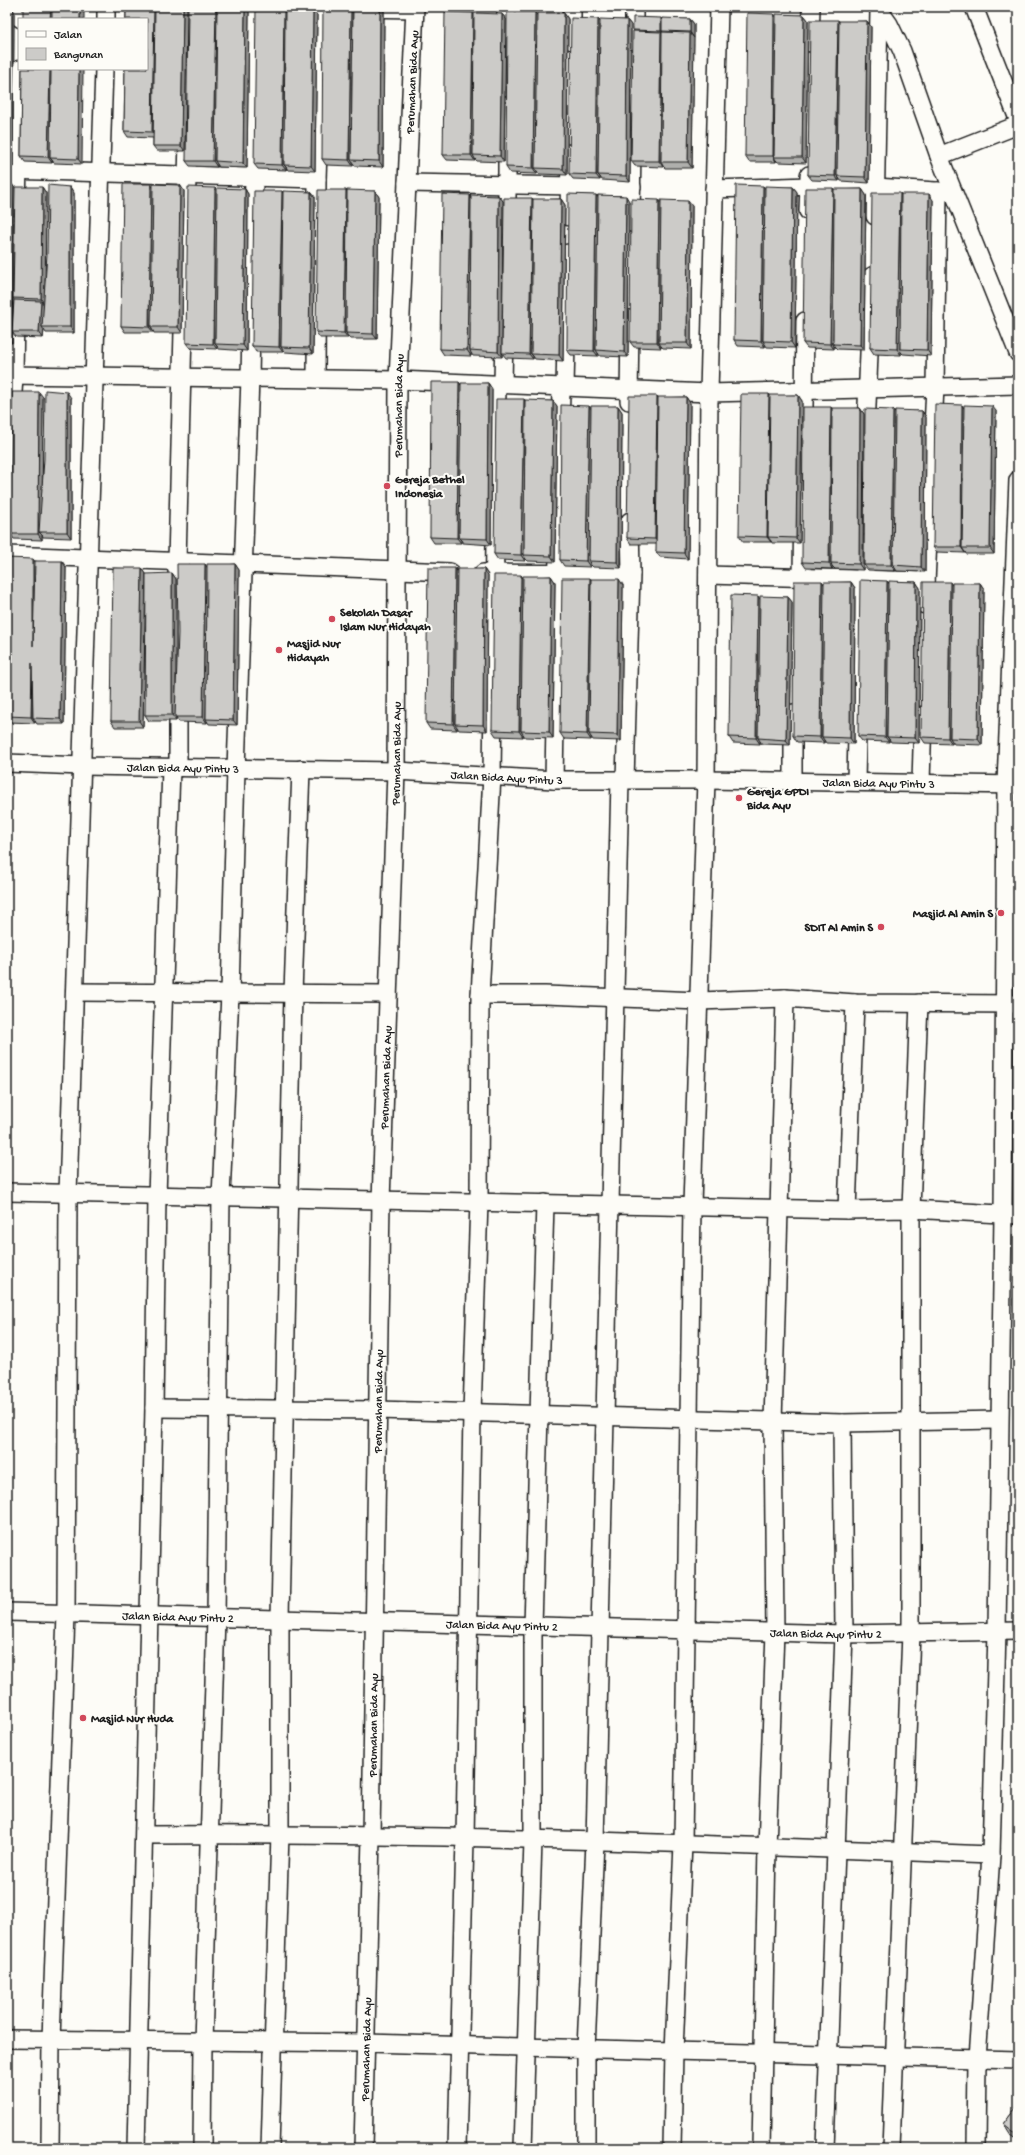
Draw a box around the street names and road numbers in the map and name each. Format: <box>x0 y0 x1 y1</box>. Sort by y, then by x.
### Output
street label: Perumahan Bida Ayu <box>404 29 423 135</box>
street label: Perumahan Bida Ayu <box>393 353 408 458</box>
street label: Perumahan Bida Ayu <box>390 701 405 806</box>
street label: Jalan Bida Ayu Pintu 3 <box>127 762 239 777</box>
street label: Jalan Bida Ayu Pintu 3 <box>450 769 563 789</box>
street label: Jalan Bida Ayu Pintu 3 <box>822 777 935 793</box>
street label: Perumahan Bida Ayu <box>378 1025 396 1130</box>
street label: Perumahan Bida Ayu <box>372 1349 388 1454</box>
street label: Jalan Bida Ayu Pintu 2 <box>122 1610 234 1627</box>
street label: Jalan Bida Ayu Pintu 2 <box>446 1619 558 1635</box>
street label: Jalan Bida Ayu Pintu 2 <box>770 1627 882 1643</box>
street label: Perumahan Bida Ayu <box>367 1673 383 1778</box>
street label: Perumahan Bida Ayu <box>359 1997 376 2102</box>

